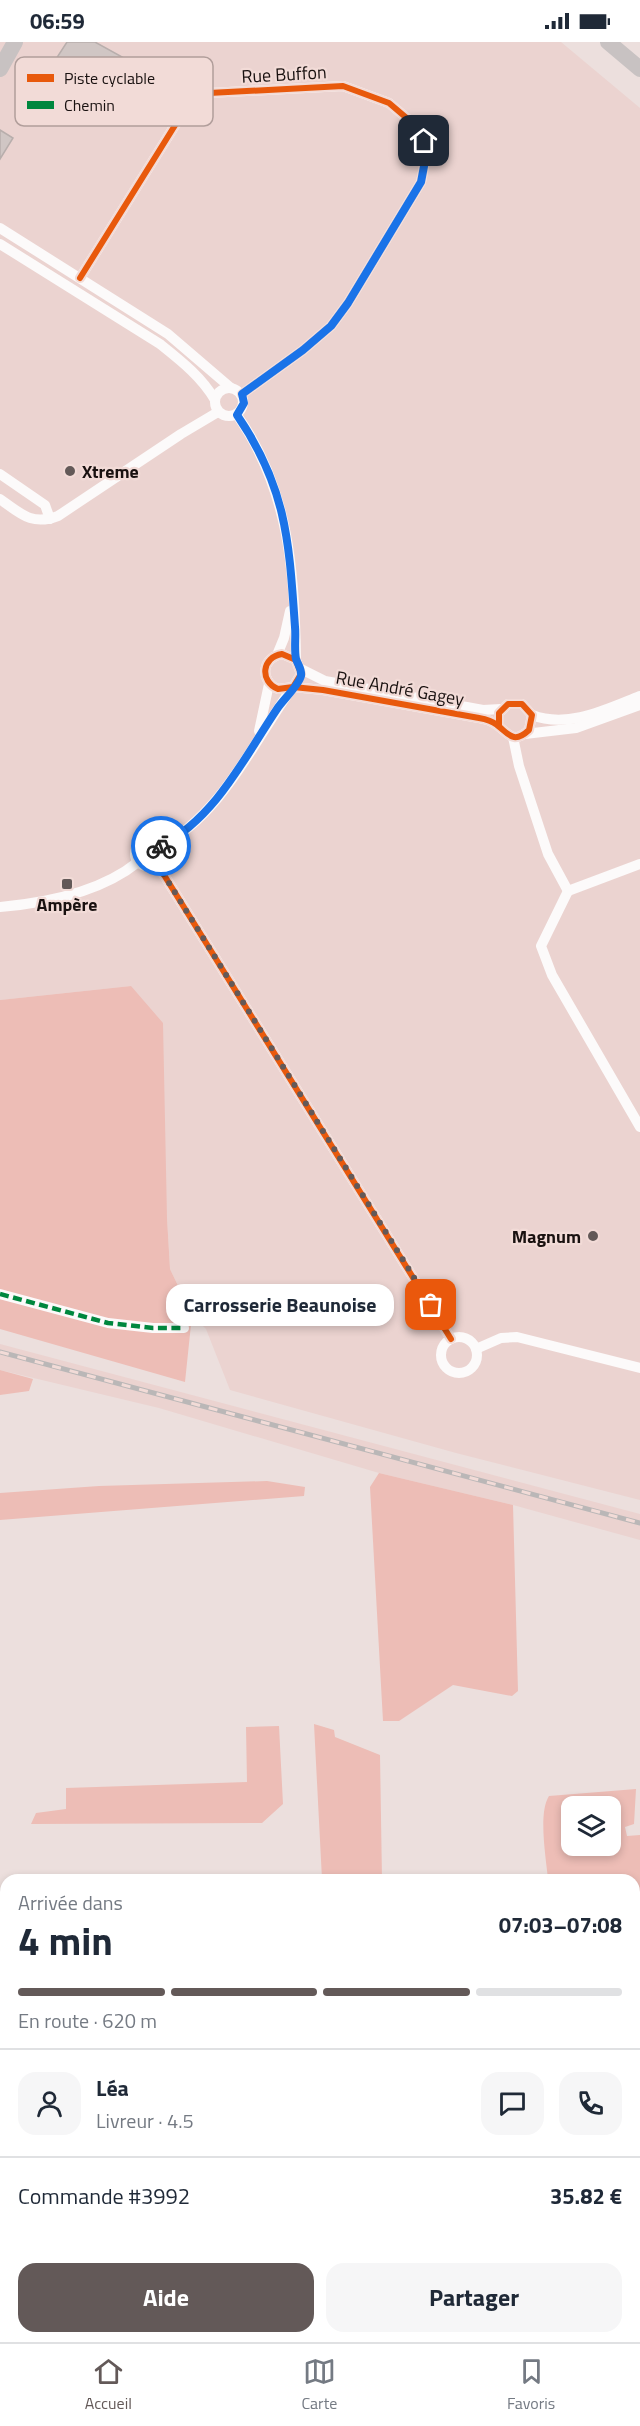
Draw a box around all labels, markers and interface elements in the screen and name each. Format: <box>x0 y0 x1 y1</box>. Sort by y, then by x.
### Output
text: 06:59 <box>30 4 85 38</box>
legend <box>15 57 213 126</box>
street label: Rue Buffon <box>241 58 327 90</box>
text: Piste cyclable <box>64 66 155 90</box>
text: Chemin <box>64 93 115 117</box>
pin <box>398 115 449 166</box>
icon: home <box>407 124 440 157</box>
place label: Xtreme <box>82 458 139 485</box>
marker: Xtreme <box>63 464 77 478</box>
street label: Rue André Gagey <box>334 663 466 713</box>
courier <box>131 816 191 876</box>
icon: bike <box>145 830 178 863</box>
marker: Ampère <box>60 877 74 891</box>
place label: Ampère <box>37 891 97 918</box>
place label: Magnum <box>512 1223 581 1250</box>
marker: Magnum <box>586 1229 600 1243</box>
pin <box>405 1279 456 1330</box>
callout: Carrosserie Beaunoise <box>167 1284 395 1326</box>
icon: bag <box>414 1288 447 1321</box>
text: Carrosserie Beaunoise <box>183 1289 377 1320</box>
map controls <box>561 1796 621 1856</box>
button: layers <box>561 1796 621 1856</box>
text: Arrivée dans <box>18 1887 123 1918</box>
text: 07:03–07:08 <box>499 1908 622 1942</box>
text: 4 min <box>18 1911 113 1970</box>
text: En route · 620 m <box>18 2005 157 2036</box>
text: Léa <box>96 2071 129 2105</box>
button: person <box>18 2072 81 2135</box>
button: chat <box>481 2072 544 2135</box>
button: phone <box>559 2072 622 2135</box>
text: Livreur · 4.5 <box>96 2105 194 2136</box>
text: Commande #3992 <box>18 2179 190 2213</box>
text: 35.82 € <box>550 2179 622 2213</box>
button: Aide <box>18 2263 314 2332</box>
button: Partager <box>326 2263 622 2332</box>
tab: Accueil <box>85 2355 132 2415</box>
tab: Carte <box>301 2355 337 2415</box>
tab: Favoris <box>507 2355 555 2415</box>

